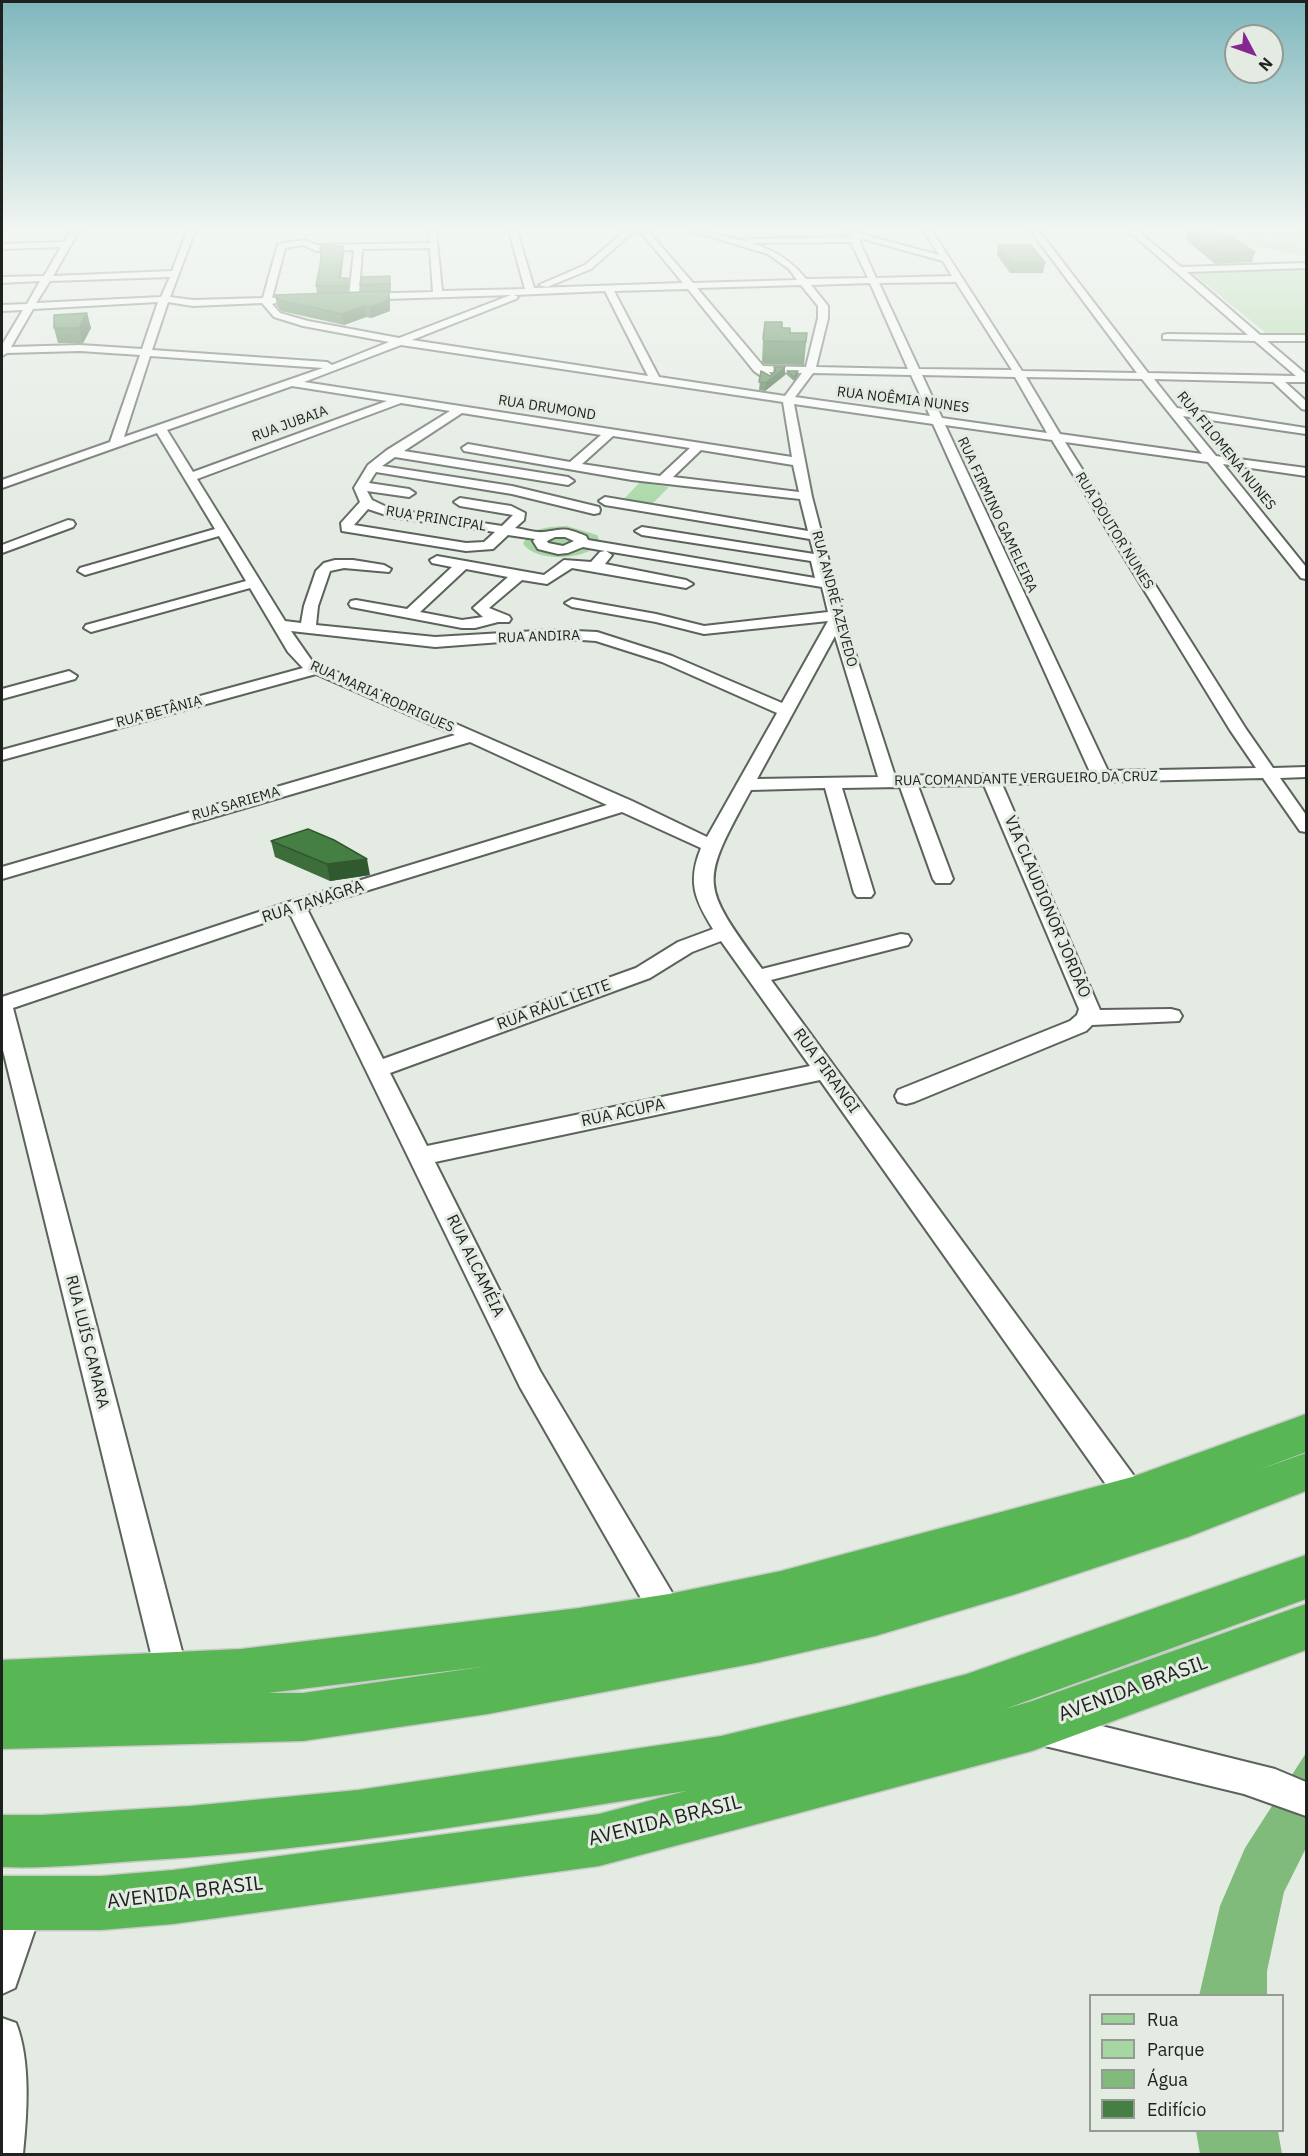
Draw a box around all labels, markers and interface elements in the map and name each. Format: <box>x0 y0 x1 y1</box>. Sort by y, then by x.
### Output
north arrow <box>1224 24 1284 84</box>
text: N <box>1255 54 1277 75</box>
street label: RUA NOÊMIA NUNES <box>836 384 970 416</box>
street label: RUA FILOMENA NUNES <box>1173 388 1279 514</box>
street label: RUA DRUMOND <box>497 392 597 424</box>
street label: RUA JUBAIA <box>250 403 330 445</box>
street label: RUA FIRMINO GAMELEIRA <box>954 435 1040 595</box>
street label: RUA DOUTOR NUNES <box>1071 469 1157 593</box>
street label: RUA PRINCIPAL <box>385 503 487 535</box>
street label: RUA ANDRÉ AZEVEDO <box>808 529 860 669</box>
street label: RUA ANDIRA <box>498 627 580 647</box>
street label: RUA MARIA RODRIGUES <box>307 658 457 736</box>
street label: RUA BETÂNIA <box>114 692 204 732</box>
street label: RUA COMANDANTE VERGUEIRO DA CRUZ <box>894 768 1158 790</box>
street label: RUA SARIEMA <box>190 783 282 825</box>
street label: VIA CLAUDIONOR JORDÃO <box>1000 813 1094 1001</box>
street label: RUA TANAGRA <box>260 876 366 928</box>
street label: RUA RAUL LEITE <box>494 975 614 1035</box>
street label: RUA PIRANGI <box>789 1025 863 1117</box>
street label: RUA ACUPA <box>580 1095 666 1131</box>
street label: RUA ALCAMÉIA <box>442 1212 508 1320</box>
street label: RUA LUÍS CAMARA <box>61 1273 113 1411</box>
street label: AVENIDA BRASIL <box>1055 1651 1211 1727</box>
street label: AVENIDA BRASIL <box>586 1790 744 1852</box>
street label: AVENIDA BRASIL <box>106 1872 264 1914</box>
legend <box>1089 1994 1284 2132</box>
text: Rua <box>1147 2008 1178 2031</box>
text: Parque <box>1147 2038 1204 2061</box>
text: Água <box>1147 2068 1188 2091</box>
text: Edifício <box>1147 2098 1206 2121</box>

